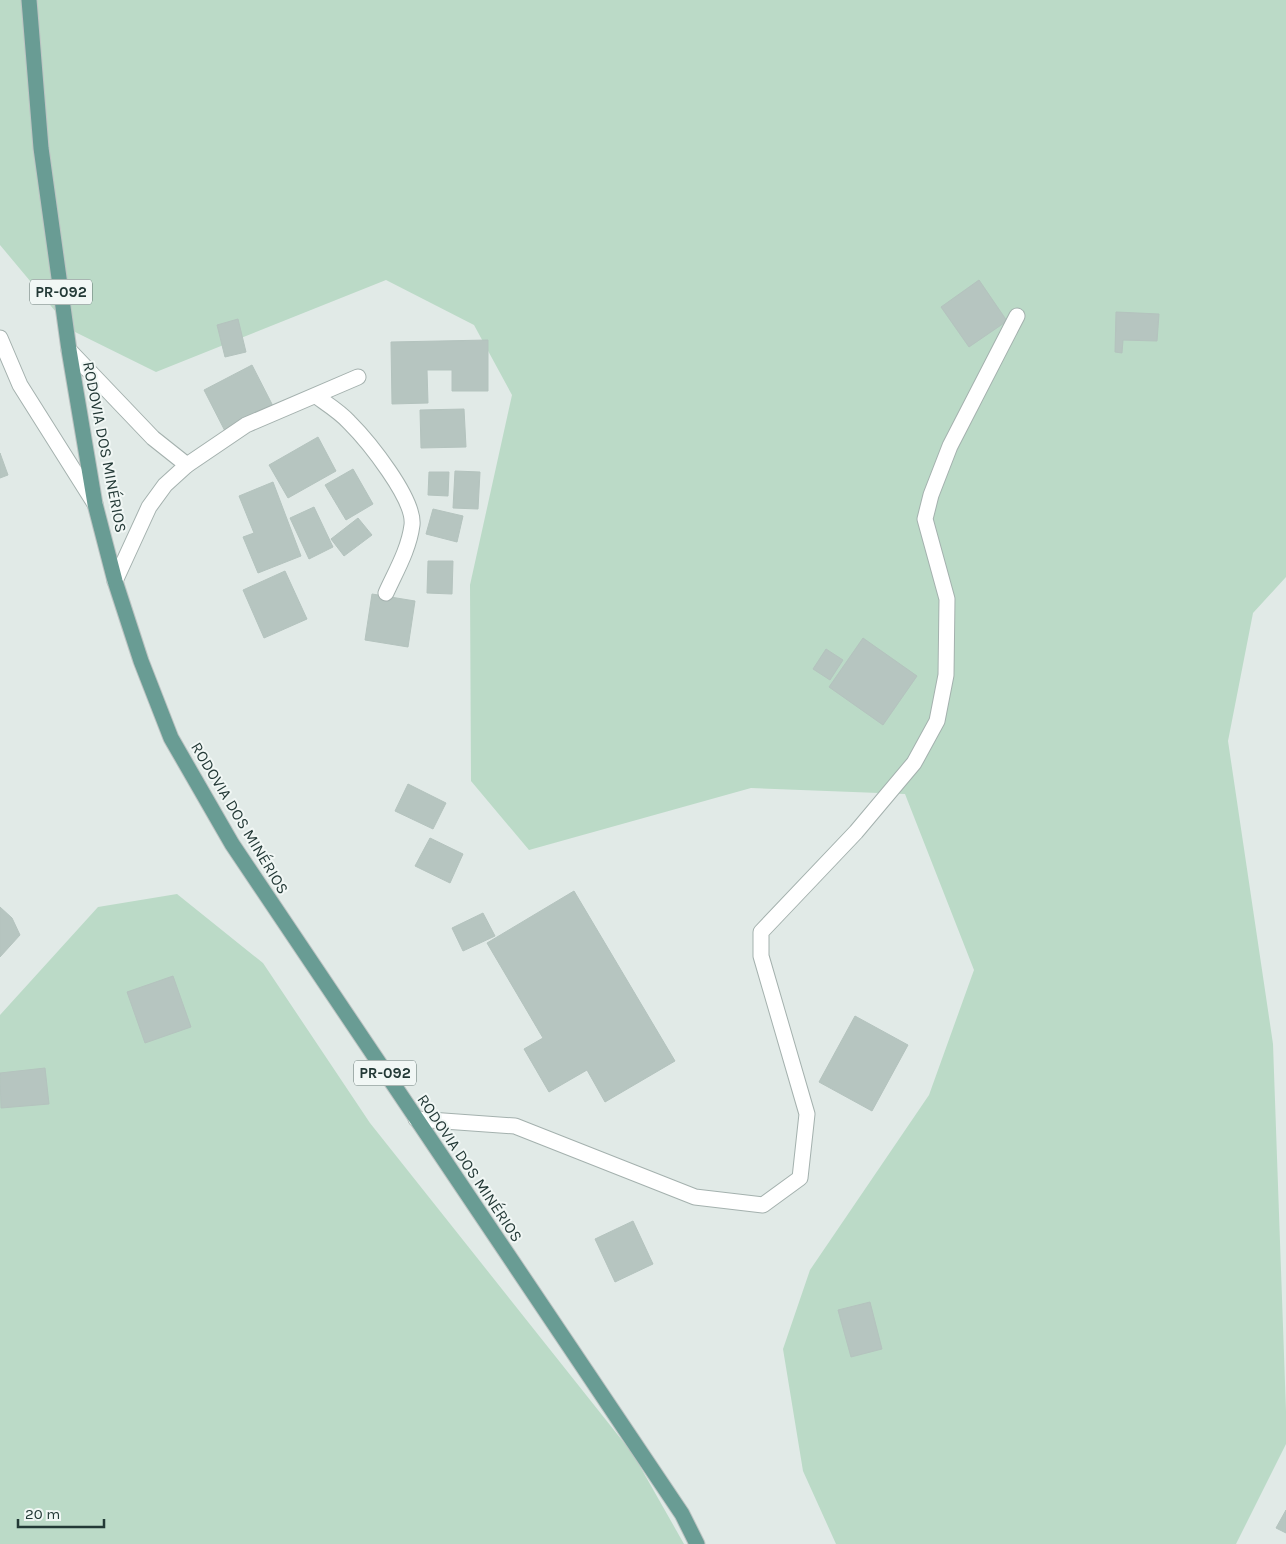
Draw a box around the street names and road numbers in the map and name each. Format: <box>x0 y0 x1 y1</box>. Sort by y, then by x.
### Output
road number: PR-092 <box>30 280 92 304</box>
street label: RODOVIA DOS MINÉRIOS <box>79 360 131 534</box>
street label: RODOVIA DOS MINÉRIOS <box>187 739 293 897</box>
road number: PR-092 <box>354 1060 416 1086</box>
street label: RODOVIA DOS MINÉRIOS <box>413 1091 527 1245</box>

